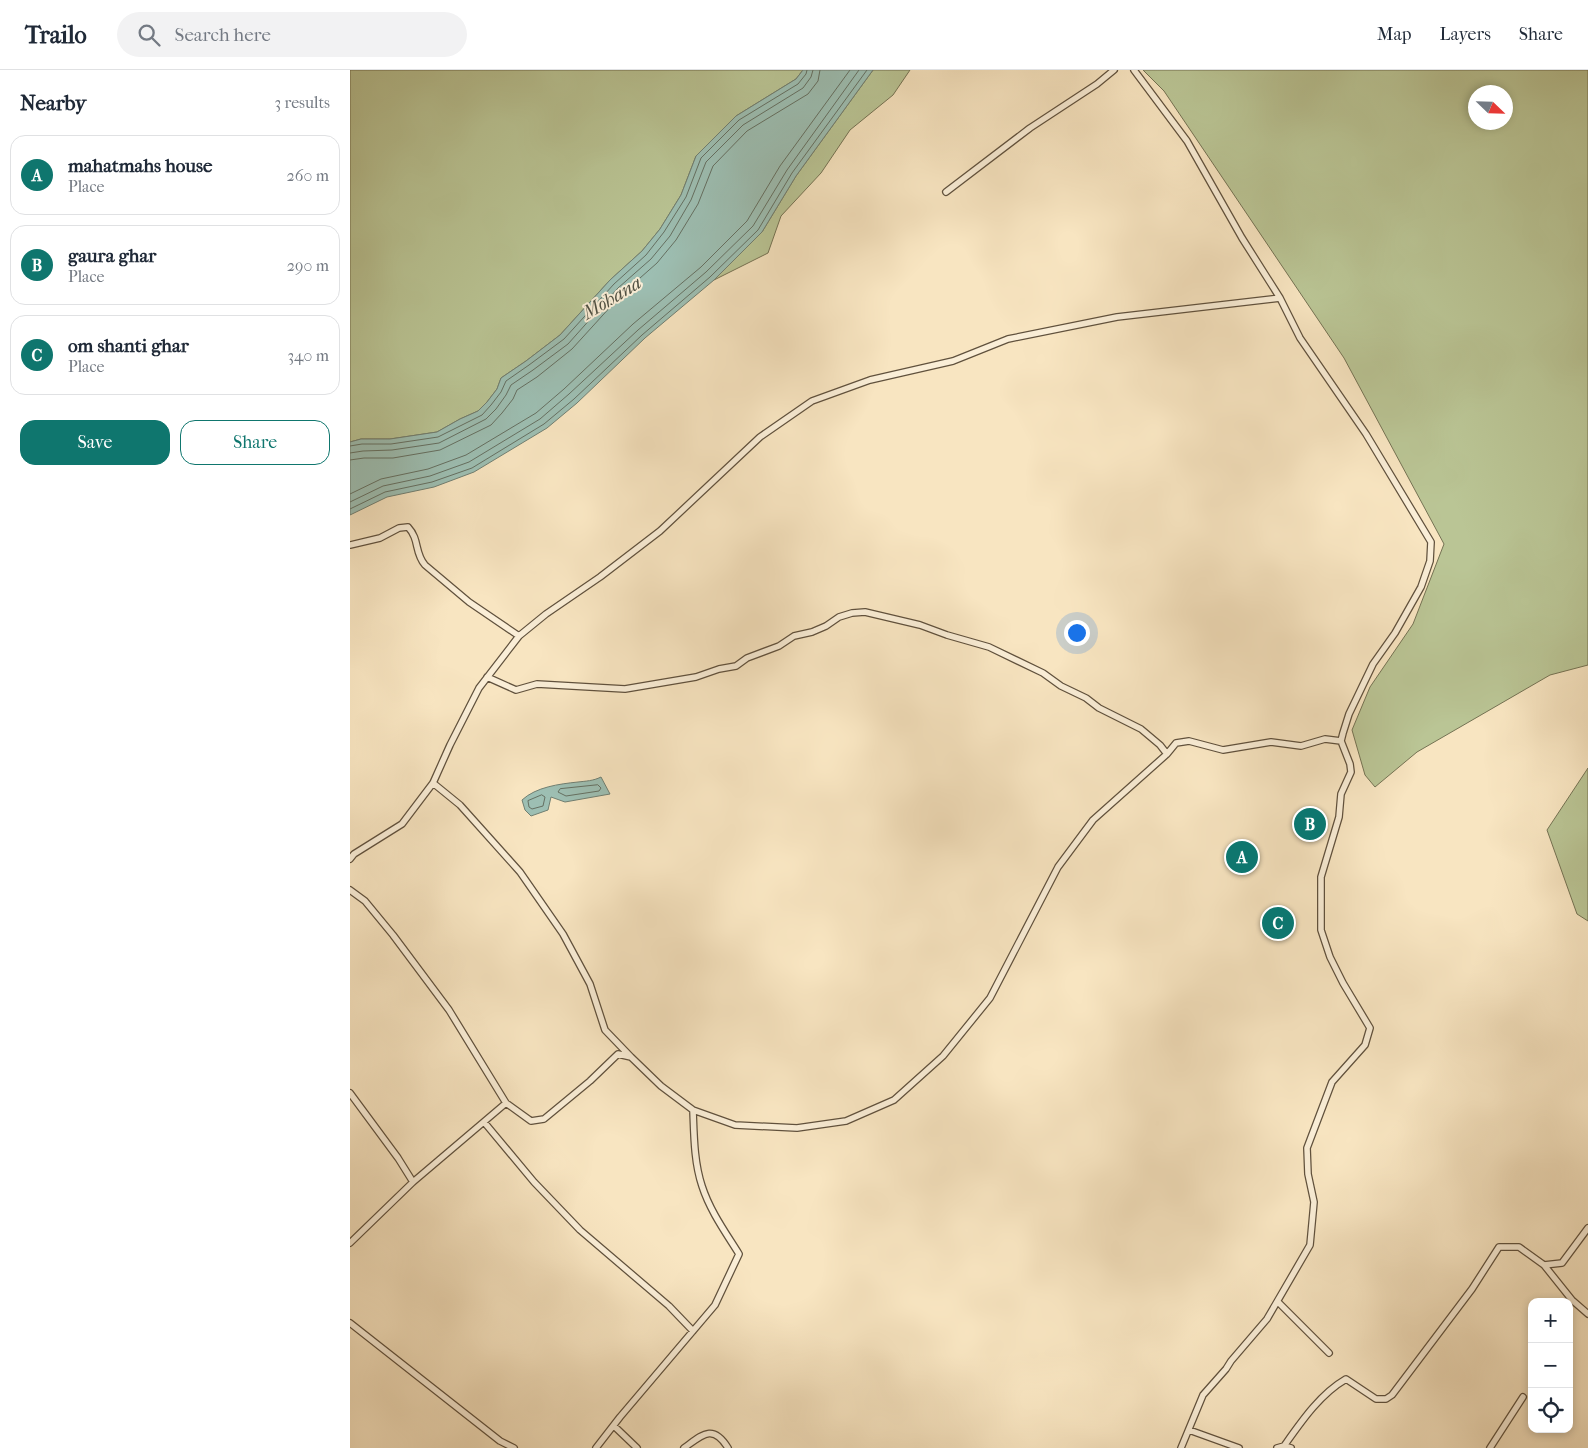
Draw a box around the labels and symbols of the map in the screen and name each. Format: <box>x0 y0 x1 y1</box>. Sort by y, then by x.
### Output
north arrow <box>1468 85 1513 130</box>
water label: Mohana <box>577 272 646 325</box>
your location <box>1064 620 1090 646</box>
pin: B <box>1294 805 1326 843</box>
pin: A <box>1226 838 1258 876</box>
pin: C <box>1262 904 1294 942</box>

